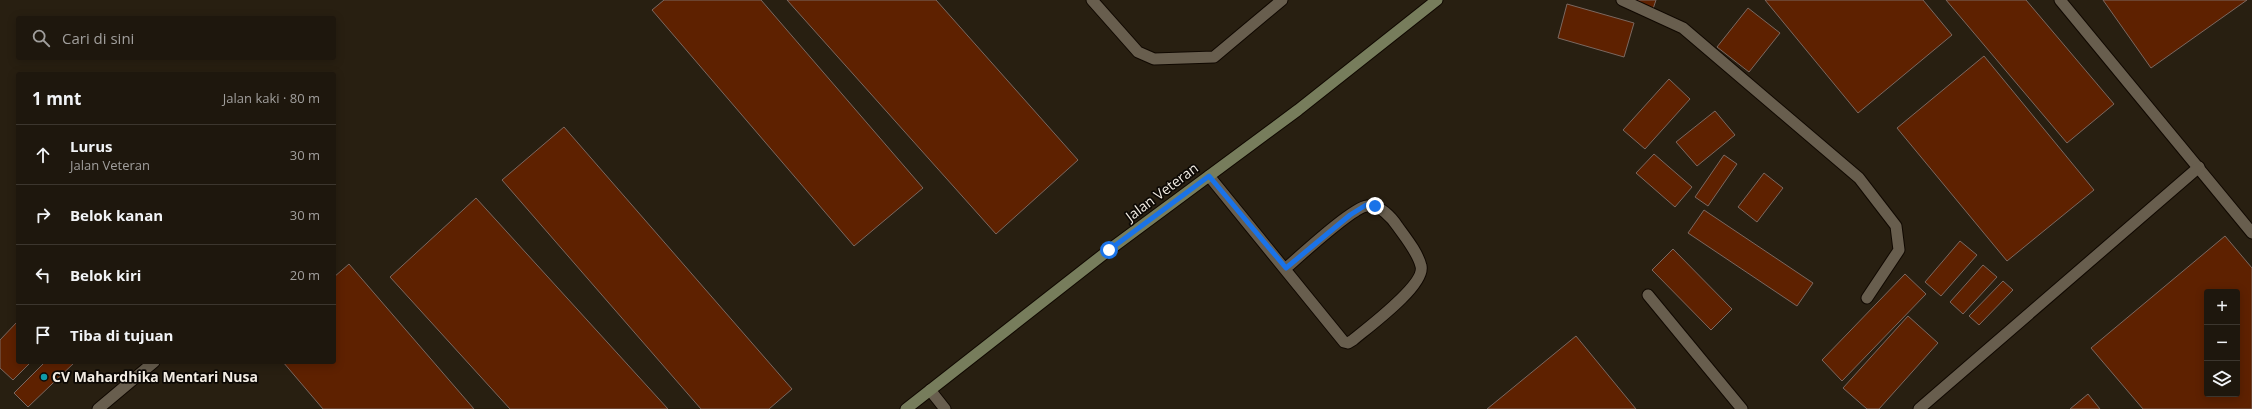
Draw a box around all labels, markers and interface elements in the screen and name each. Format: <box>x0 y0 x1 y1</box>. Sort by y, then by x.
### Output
search box <box>16 16 336 60</box>
icon: search <box>30 27 52 49</box>
text: Cari di sini <box>62 28 134 48</box>
text: 1 mnt <box>32 87 81 110</box>
text: Jalan kaki · 80 m <box>223 89 320 107</box>
text: Lurus <box>70 136 112 156</box>
icon: ahead <box>32 144 54 166</box>
text: 30 m <box>290 146 320 164</box>
text: Jalan Veteran <box>70 156 150 174</box>
street label: Jalan Veteran <box>1120 158 1202 226</box>
route end <box>1366 197 1384 215</box>
icon: right <box>32 204 54 226</box>
text: Belok kanan <box>70 205 163 225</box>
text: 30 m <box>290 206 320 224</box>
route start <box>1100 241 1118 259</box>
icon: left <box>32 264 54 286</box>
text: Belok kiri <box>70 265 141 285</box>
text: 20 m <box>290 266 320 284</box>
map controls <box>2204 289 2240 397</box>
button: + <box>2204 289 2240 325</box>
icon: arrive <box>32 324 54 346</box>
text: Tiba di tujuan <box>70 325 173 345</box>
button: − <box>2204 325 2240 361</box>
button: layers <box>2204 361 2240 397</box>
place label: CV Mahardhika Mentari Nusa <box>52 367 258 386</box>
marker: CV Mahardhika Mentari Nusa <box>39 372 49 382</box>

